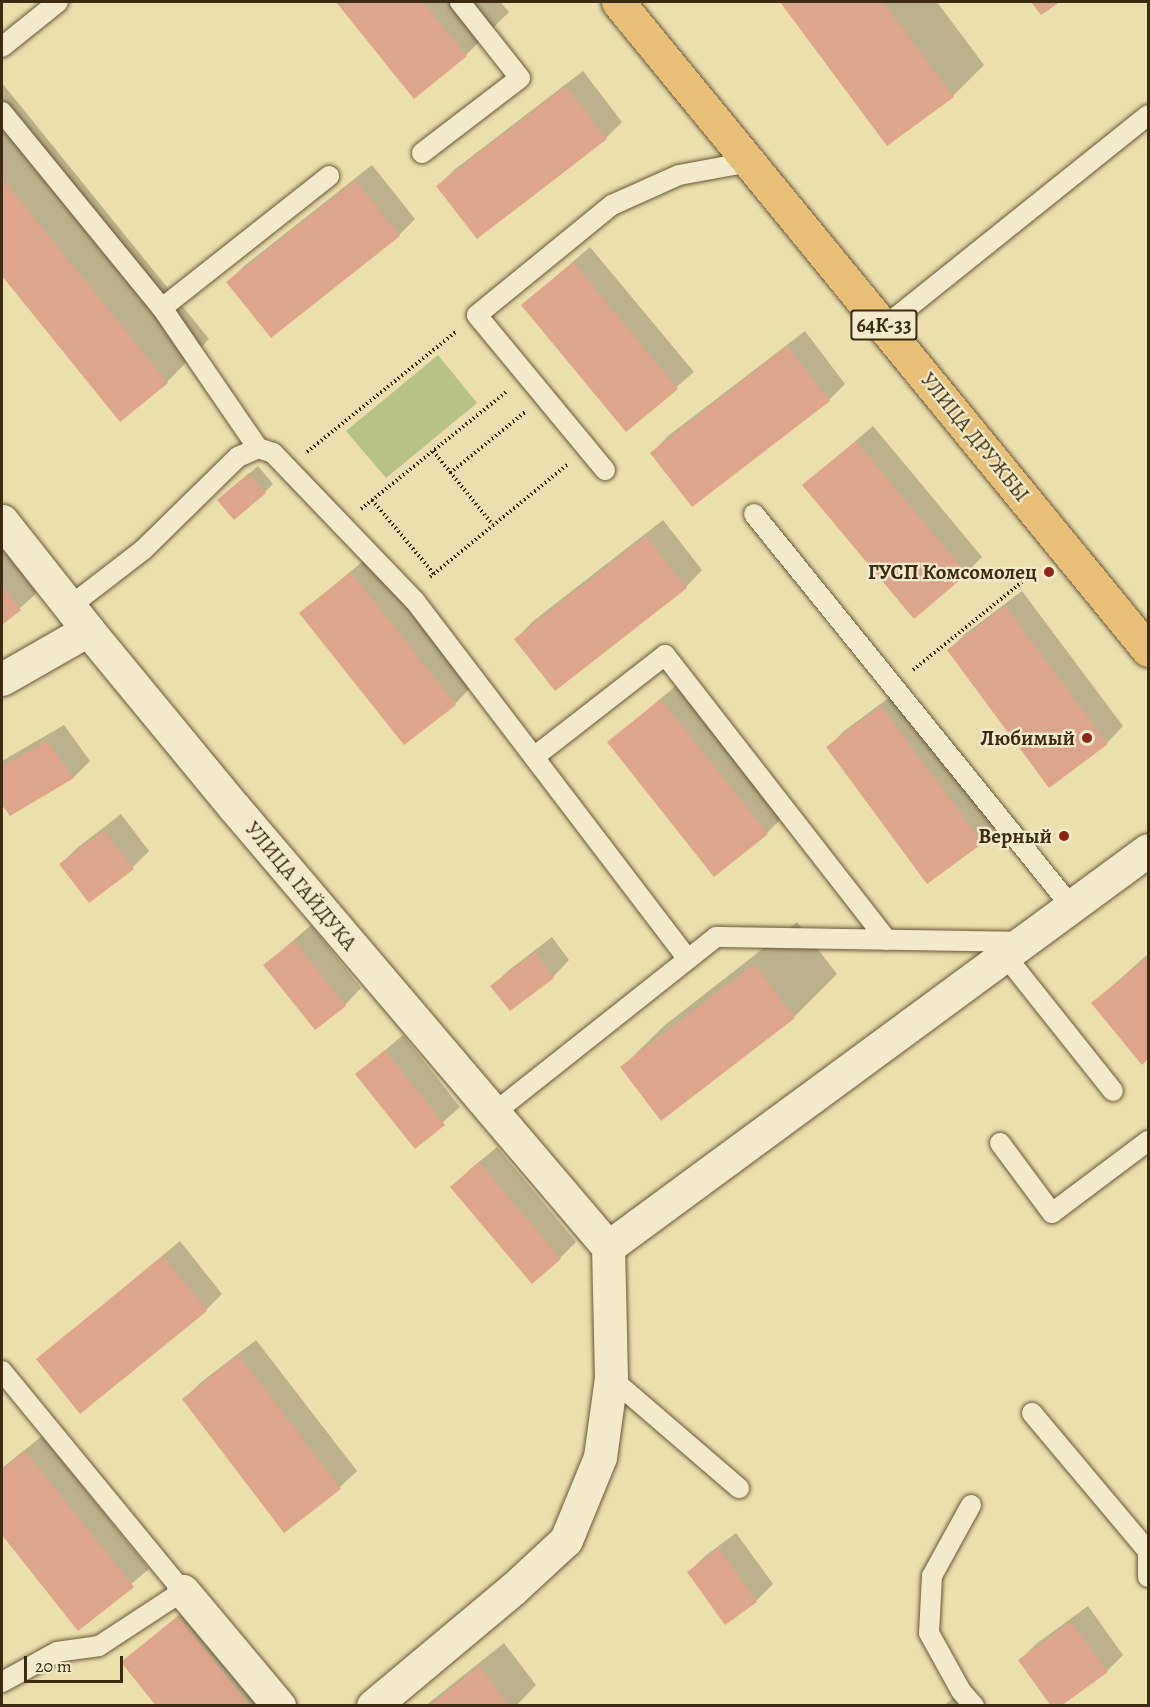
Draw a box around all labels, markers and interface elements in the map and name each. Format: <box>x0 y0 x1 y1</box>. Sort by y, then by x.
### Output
road number: 64К-33 <box>850 308 918 342</box>
street label: УЛИЦА ДРУЖБЫ <box>915 367 1035 507</box>
place label: ГУСП Комсомолец <box>868 559 1037 585</box>
marker: ГУСП Комсомолец <box>1042 565 1056 579</box>
place label: Любимый <box>980 725 1075 751</box>
marker: Любимый <box>1080 731 1094 745</box>
street label: УЛИЦА ГАЙДУКА <box>240 817 362 955</box>
place label: Верный <box>978 823 1052 849</box>
marker: Верный <box>1057 829 1071 843</box>
scale bar <box>27 1644 126 1682</box>
text: 20 m <box>35 1654 72 1678</box>

